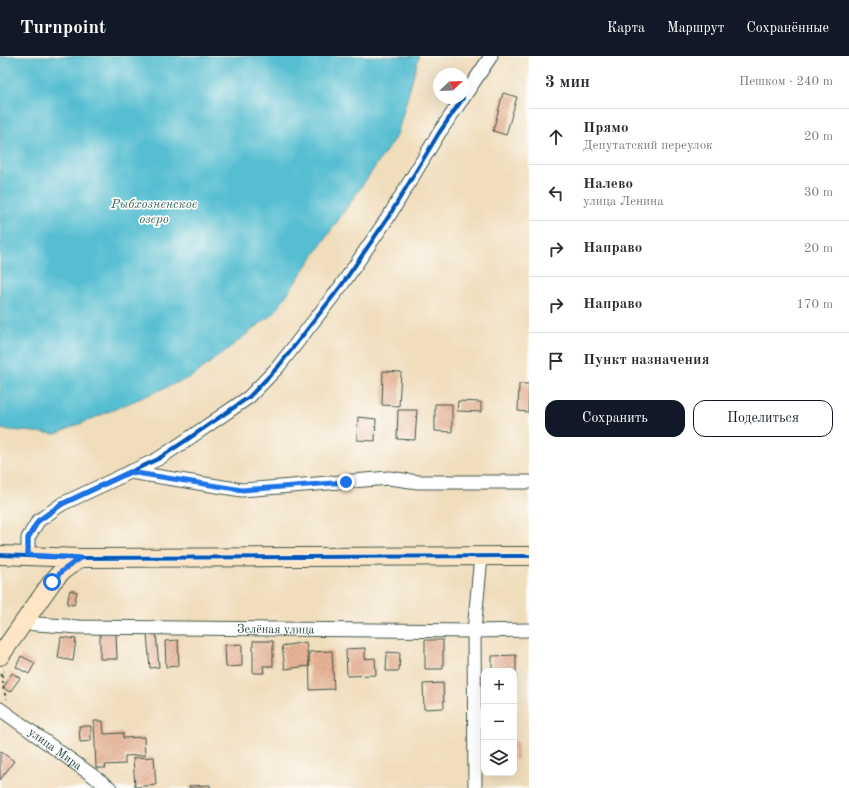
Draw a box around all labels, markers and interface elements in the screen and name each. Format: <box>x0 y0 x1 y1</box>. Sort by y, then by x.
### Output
text: Turnpoint <box>20 19 106 38</box>
text: Карта <box>607 21 645 35</box>
text: Маршрут <box>667 21 724 35</box>
text: Сохранённые <box>746 21 829 35</box>
north arrow <box>433 68 469 104</box>
text: 3 мин <box>545 74 590 91</box>
text: Пешком · 240 m <box>739 75 833 88</box>
text: Прямо <box>583 121 629 136</box>
icon: ahead <box>545 126 567 148</box>
text: 20 m <box>804 130 833 143</box>
text: Депутатский переулок <box>583 139 713 152</box>
text: Налево <box>583 177 633 192</box>
icon: left <box>545 182 567 204</box>
text: 30 m <box>804 186 833 199</box>
text: улица Ленина <box>583 195 664 208</box>
water label: Рыбхозненское озеро <box>110 198 197 226</box>
icon: right <box>545 238 567 260</box>
text: Направо <box>583 241 642 256</box>
text: 20 m <box>804 242 833 255</box>
icon: right <box>545 294 567 316</box>
text: Направо <box>583 297 642 312</box>
text: 170 m <box>796 298 833 311</box>
icon: arrive <box>545 350 567 372</box>
text: Пункт назначения <box>583 353 710 368</box>
button: Сохранить <box>545 400 685 437</box>
button: Поделиться <box>693 400 833 437</box>
route end <box>337 473 355 491</box>
route start <box>43 573 61 591</box>
street label: Зелёная улица <box>237 624 315 636</box>
map controls <box>481 668 517 776</box>
button: + <box>481 668 517 704</box>
button: − <box>481 704 517 740</box>
street label: улица Мира <box>26 726 84 773</box>
button: layers <box>481 740 517 776</box>

